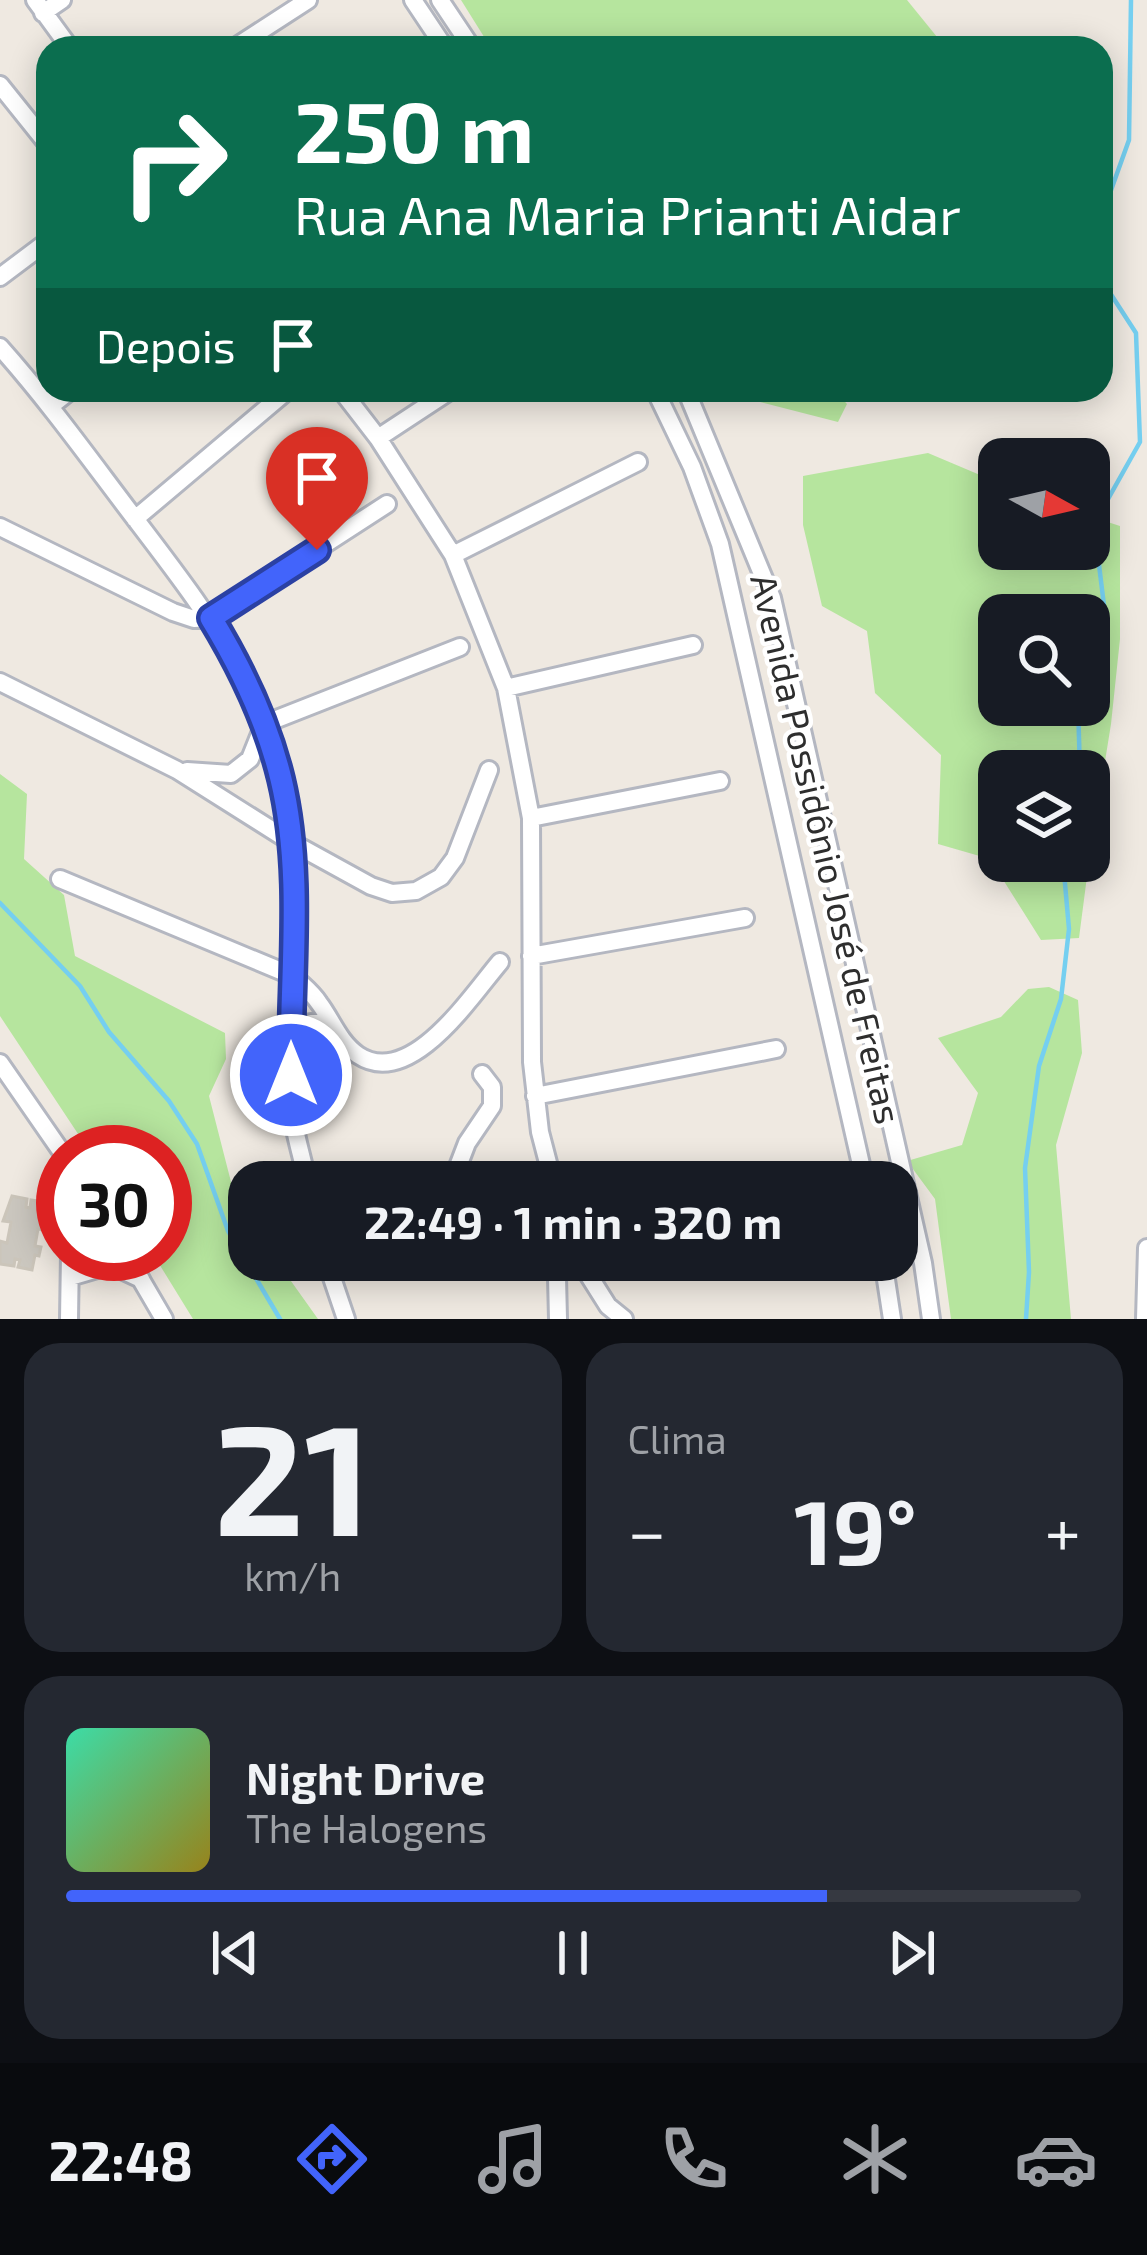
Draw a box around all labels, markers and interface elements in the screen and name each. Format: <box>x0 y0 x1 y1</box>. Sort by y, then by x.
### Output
text: 250 m <box>294 79 534 180</box>
icon: right <box>96 84 252 240</box>
text: Rua Ana Maria Prianti Aidar <box>294 181 961 246</box>
icon: arrive <box>260 312 326 378</box>
text: Depois <box>96 318 236 372</box>
pin <box>266 427 368 550</box>
north arrow <box>978 438 1110 570</box>
map controls <box>978 438 1110 882</box>
icon: arrive <box>284 445 350 511</box>
street label: Avenida Possidônio José de Freitas <box>743 570 912 1128</box>
button: search <box>978 594 1110 726</box>
button: layers <box>978 750 1110 882</box>
position arrow <box>228 1012 354 1138</box>
speed limit sign: 30 <box>36 1125 192 1281</box>
text: 22:49 · 1 min · 320 m <box>364 1194 782 1248</box>
text: 21 <box>214 1380 372 1567</box>
text: Clima <box>628 1415 727 1462</box>
text: 19° <box>794 1475 917 1583</box>
text: − <box>628 1490 666 1569</box>
text: + <box>1045 1490 1081 1569</box>
text: km/h <box>244 1552 341 1599</box>
text: Night Drive <box>246 1750 485 1804</box>
text: The Halogens <box>246 1804 487 1851</box>
icon: previous <box>202 1920 268 1986</box>
icon: pause <box>540 1920 606 1986</box>
icon: next <box>879 1920 945 1986</box>
icon: directions <box>290 2117 374 2201</box>
icon: music <box>471 2117 555 2201</box>
icon: phone <box>652 2117 736 2201</box>
icon: climate <box>833 2117 917 2201</box>
icon: car <box>1014 2117 1098 2201</box>
text: 22:48 <box>49 2127 193 2192</box>

